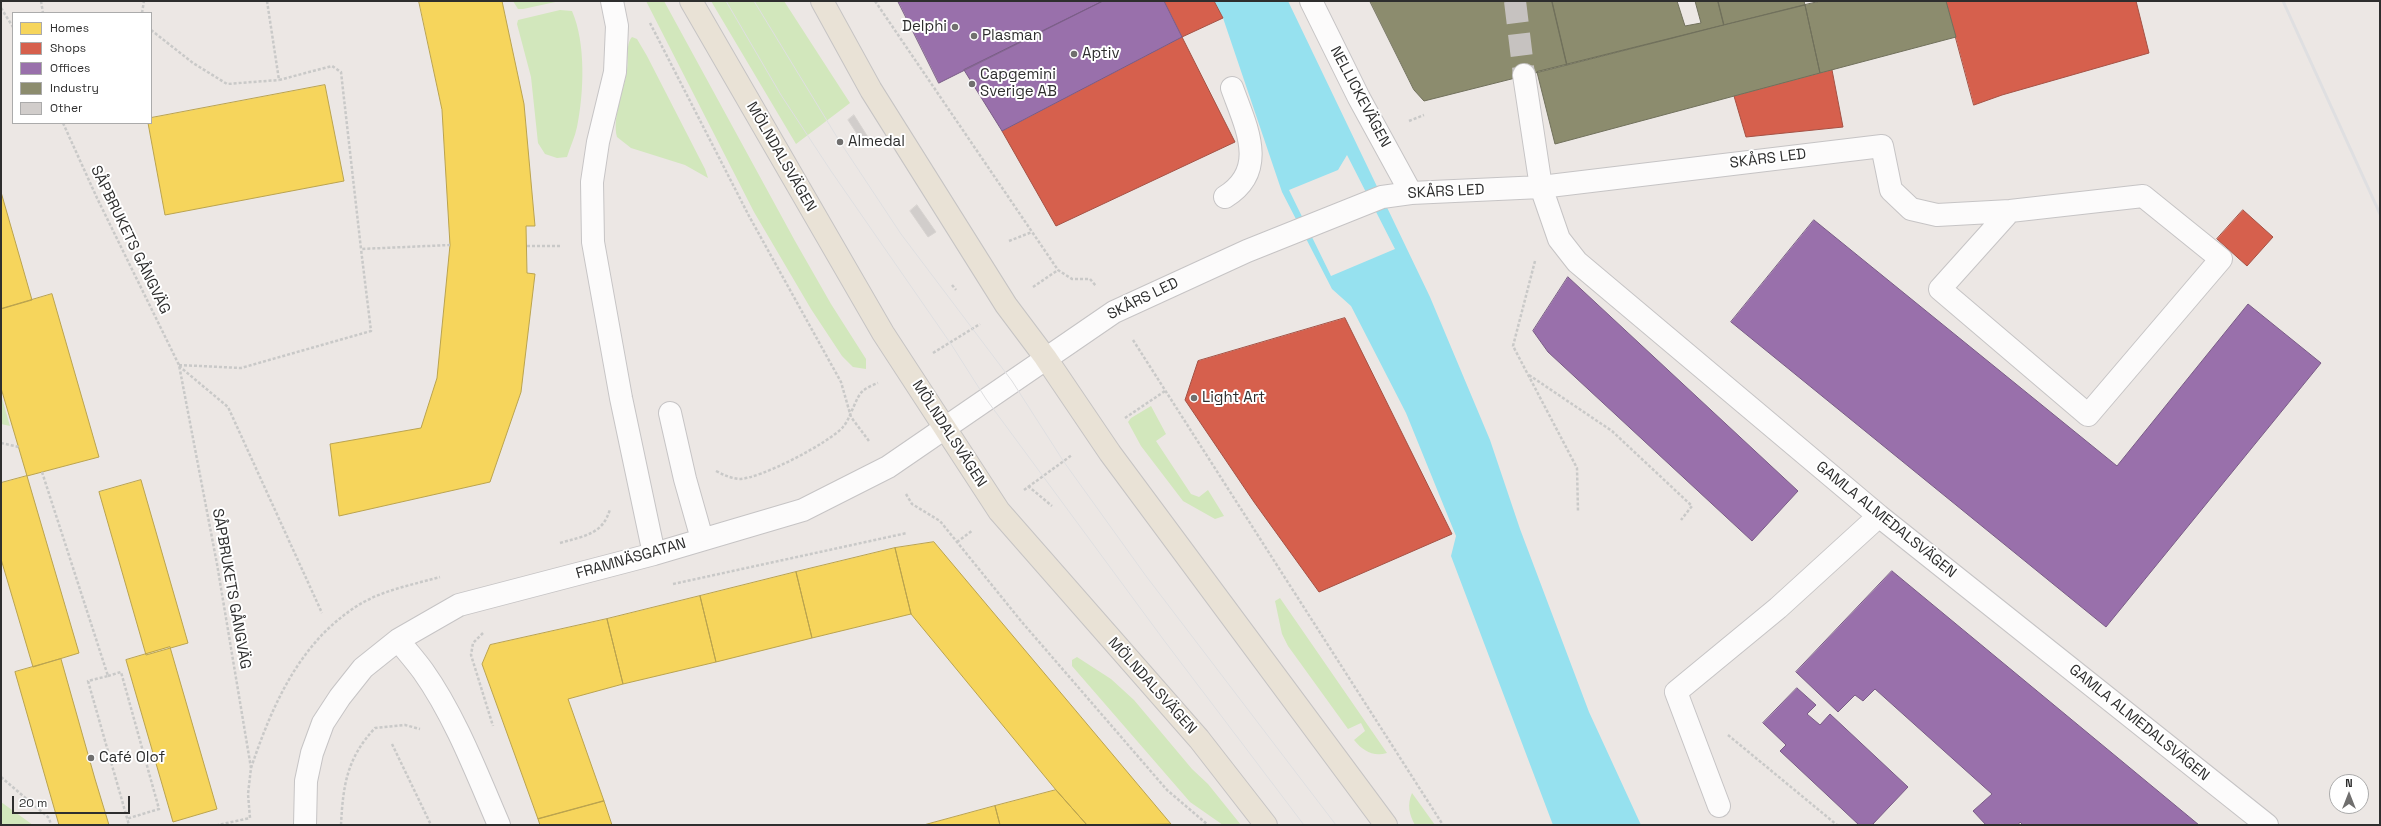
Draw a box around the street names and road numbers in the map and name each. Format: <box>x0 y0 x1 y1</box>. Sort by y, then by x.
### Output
street label: NELLICKEVÄGEN <box>1326 43 1394 151</box>
street label: MÖLNDALSVÄGEN <box>742 99 820 215</box>
street label: SKÅRS LED <box>1729 145 1807 173</box>
street label: SÅPBRUKETS GÅNGVÄG <box>86 163 174 317</box>
street label: SKÅRS LED <box>1407 181 1485 203</box>
street label: SKÅRS LED <box>1105 274 1181 324</box>
street label: MÖLNDALSVÄGEN <box>908 377 990 491</box>
street label: GAMLA ALMEDALSVÄGEN <box>1812 458 1960 582</box>
street label: SÅPBRUKETS GÅNGVÄG <box>208 507 254 671</box>
street label: FRAMNÄSGATAN <box>574 535 688 583</box>
street label: MÖLNDALSVÄGEN <box>1104 634 1200 738</box>
street label: GAMLA ALMEDALSVÄGEN <box>2065 661 2213 785</box>

